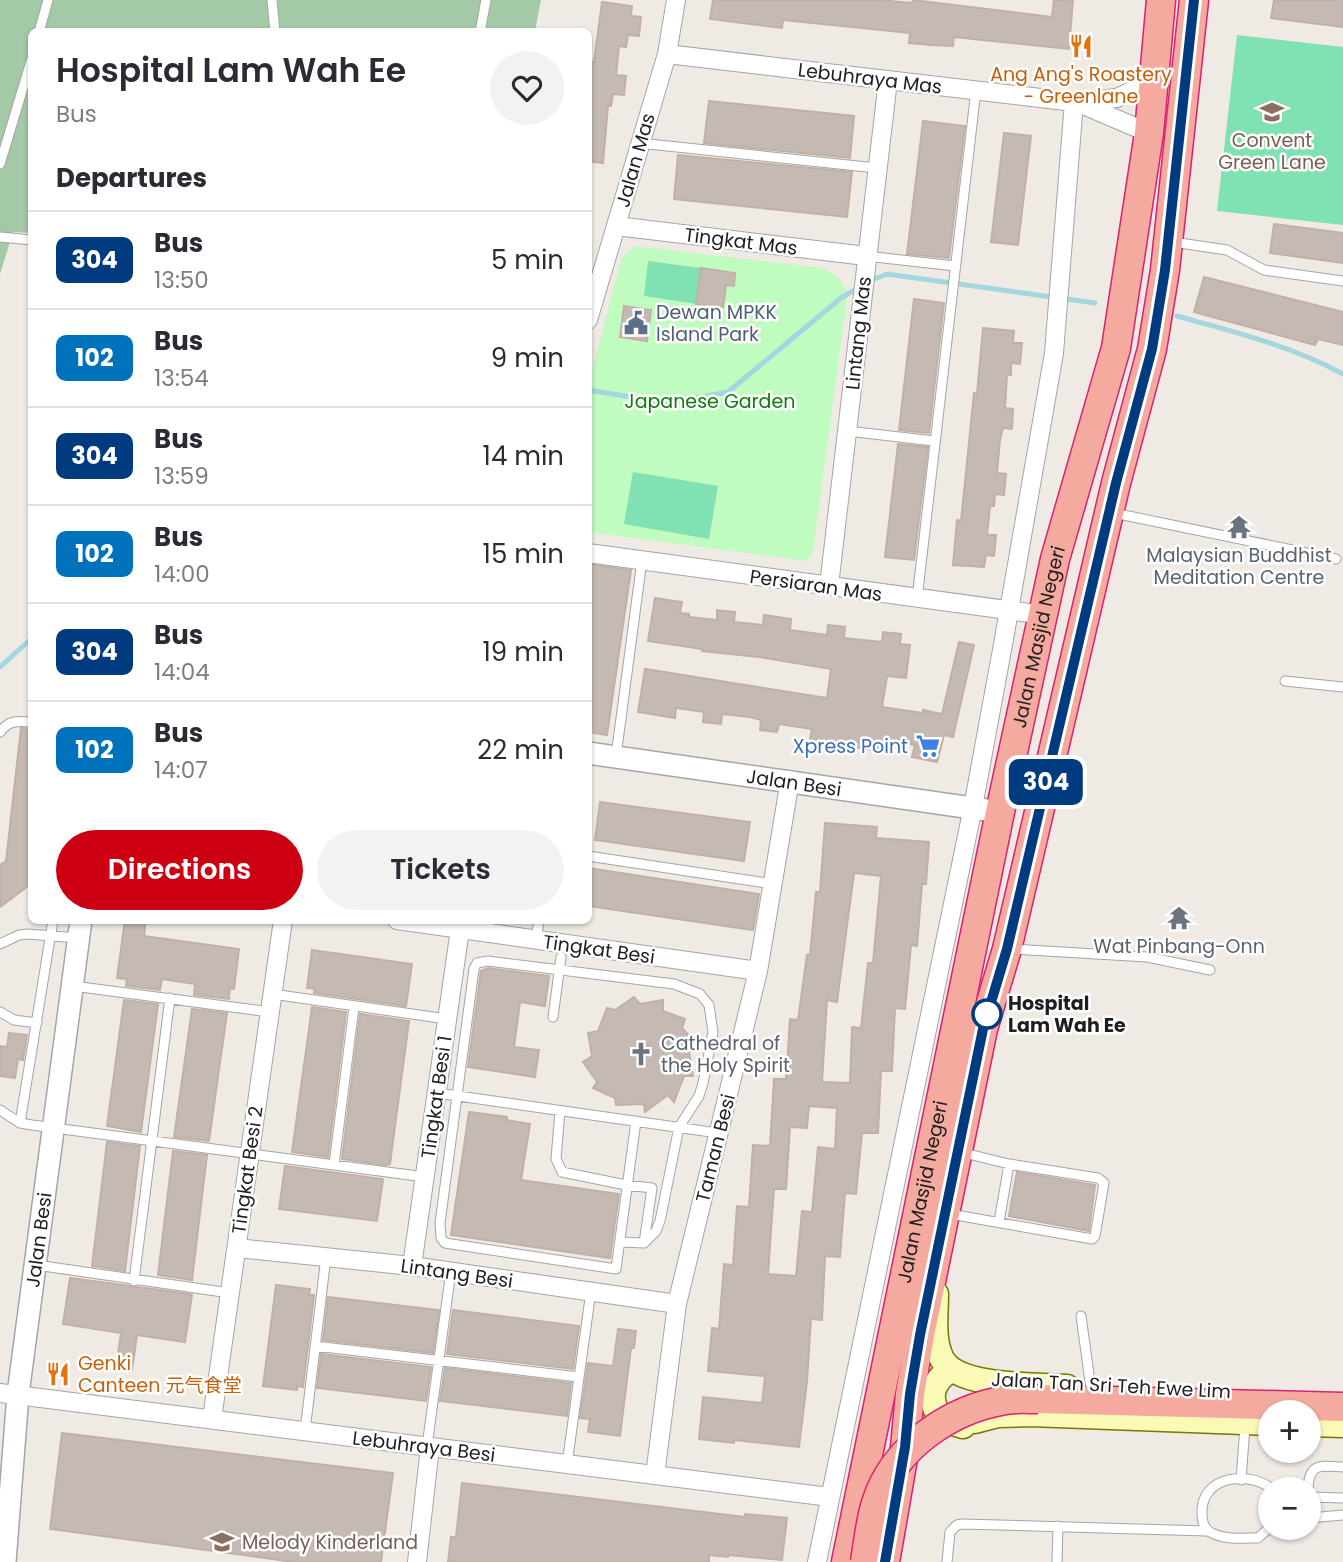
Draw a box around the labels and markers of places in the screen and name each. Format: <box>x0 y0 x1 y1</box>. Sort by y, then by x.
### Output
restaurant icon: Ang Ang's Roastery - Greenlane <box>1067 32 1095 60</box>
place label: Ang Ang's Roastery - Greenlane <box>990 61 1172 110</box>
school or university icon: Convent Green Lane <box>1258 98 1286 126</box>
place label: Convent Green Lane <box>1218 127 1326 176</box>
place label: Dewan MPKK Island Park <box>656 299 777 348</box>
public building icon: Dewan MPKK Island Park <box>622 309 650 337</box>
temple icon: Malaysian Buddhist Meditation Centre <box>1225 513 1253 541</box>
place label: Malaysian Buddhist Meditation Centre <box>1146 542 1332 591</box>
supermarket icon: Xpress Point <box>914 732 942 760</box>
place label: Xpress Point <box>793 733 908 760</box>
temple icon: Wat Pinbang-Onn <box>1165 904 1193 932</box>
place label: Wat Pinbang-Onn <box>1093 933 1265 960</box>
place label: Hospital Lam Wah Ee <box>1008 990 1126 1039</box>
marker: Hospital Lam Wah Ee <box>972 999 1002 1029</box>
place label: Cathedral of the Holy Spirit <box>661 1030 790 1079</box>
church icon: Cathedral of the Holy Spirit <box>627 1040 655 1068</box>
place label: Genki Canteen 元气食堂 <box>78 1350 241 1399</box>
restaurant icon: Genki Canteen 元气食堂 <box>44 1360 72 1388</box>
school or university icon: Melody Kinderland <box>208 1528 236 1556</box>
place label: Melody Kinderland <box>242 1529 418 1556</box>

